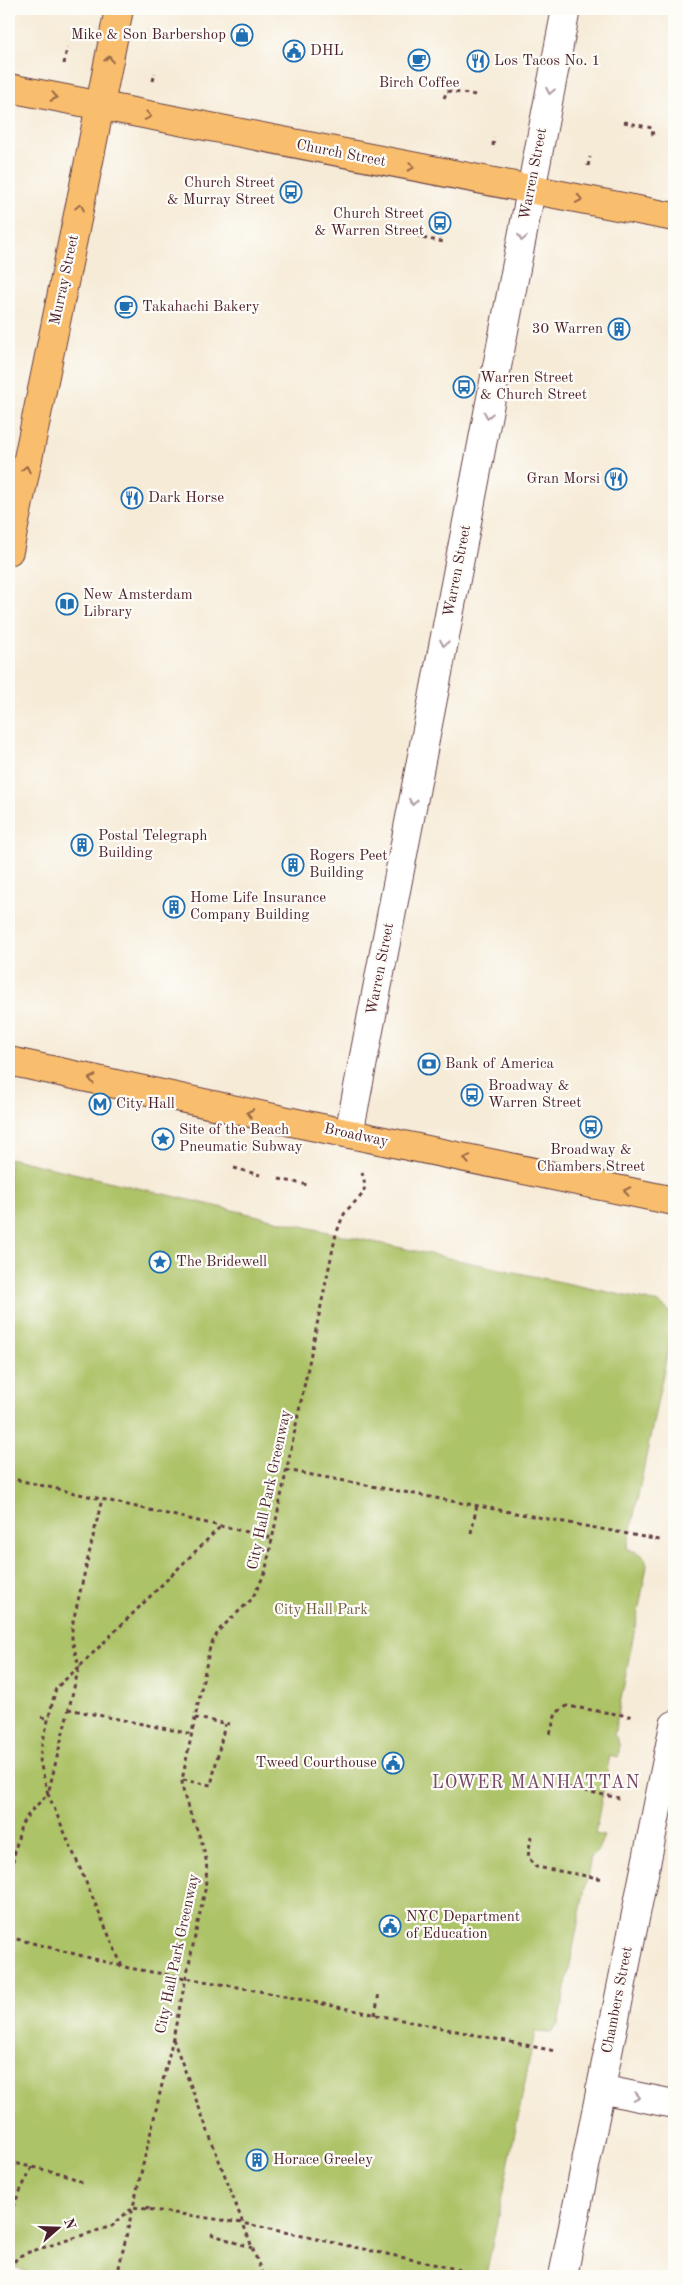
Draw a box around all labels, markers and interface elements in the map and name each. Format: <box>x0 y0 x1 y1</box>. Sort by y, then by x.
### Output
shop icon: Mike & Son Barbershop <box>230 23 254 47</box>
place label: Mike & Son Barbershop <box>71 28 226 43</box>
public building icon: DHL <box>282 39 306 63</box>
place label: DHL <box>310 44 344 59</box>
cafe icon: Birch Coffee <box>407 48 431 72</box>
restaurant icon: Los Tacos No. 1 <box>466 49 490 73</box>
one-way arrow <box>104 54 114 63</box>
place label: Los Tacos No. 1 <box>494 54 600 69</box>
place label: Birch Coffee <box>379 76 459 91</box>
one-way arrow <box>546 87 556 95</box>
one-way arrow <box>50 92 59 102</box>
one-way arrow <box>144 110 152 121</box>
street label: Warren Street <box>518 127 550 221</box>
street label: Church Street <box>295 138 387 170</box>
one-way arrow <box>406 161 415 172</box>
place label: Church Street & Murray Street <box>167 176 275 208</box>
bus stop icon: Church Street & Murray Street <box>279 180 303 204</box>
one-way arrow <box>575 194 583 204</box>
one-way arrow <box>74 203 85 212</box>
place label: Church Street & Warren Street <box>315 207 424 239</box>
bus stop icon: Church Street & Warren Street <box>428 211 452 235</box>
street label: Murray Street <box>48 233 82 327</box>
one-way arrow <box>518 234 528 242</box>
cafe icon: Takahachi Bakery <box>114 295 138 319</box>
place label: Takahachi Bakery <box>142 300 260 315</box>
building icon: 30 Warren <box>607 317 631 341</box>
place label: 30 Warren <box>532 322 603 337</box>
place label: Warren Street & Church Street <box>480 371 587 403</box>
bus stop icon: Warren Street & Church Street <box>452 375 476 399</box>
one-way arrow <box>483 410 494 419</box>
one-way arrow <box>20 465 30 474</box>
restaurant icon: Gran Morsi <box>604 467 628 491</box>
place label: Gran Morsi <box>527 472 600 487</box>
restaurant icon: Dark Horse <box>120 486 144 510</box>
place label: Dark Horse <box>148 491 224 506</box>
street label: Warren Street <box>442 524 474 618</box>
place label: New Amsterdam Library <box>83 588 193 620</box>
library icon: New Amsterdam Library <box>55 592 79 616</box>
one-way arrow <box>439 639 449 647</box>
one-way arrow <box>408 798 419 807</box>
place label: Postal Telegraph Building <box>98 829 207 861</box>
building icon: Postal Telegraph Building <box>70 833 94 857</box>
place label: Rogers Peet Building <box>309 849 388 881</box>
building icon: Rogers Peet Building <box>281 853 305 877</box>
place label: Home Life Insurance Company Building <box>190 891 326 923</box>
building icon: Home Life Insurance Company Building <box>162 895 186 919</box>
street label: Warren Street <box>365 922 397 1016</box>
bank icon: Bank of America <box>417 1052 441 1076</box>
place label: Bank of America <box>445 1057 554 1072</box>
one-way arrow <box>87 1074 96 1085</box>
place label: Broadway & Warren Street <box>488 1079 581 1111</box>
bus stop icon: Broadway & Warren Street <box>460 1083 484 1107</box>
metro station icon: City Hall <box>88 1092 112 1116</box>
place label: City Hall <box>116 1097 175 1112</box>
one-way arrow <box>246 1108 255 1119</box>
bus stop icon: Broadway & Chambers Street <box>579 1115 603 1139</box>
street label: Broadway <box>322 1122 390 1150</box>
place label: Site of the Beach Pneumatic Subway <box>179 1123 303 1155</box>
place icon: Site of the Beach Pneumatic Subway <box>151 1127 175 1151</box>
place label: Broadway & Chambers Street <box>537 1143 645 1175</box>
one-way arrow <box>463 1154 472 1164</box>
one-way arrow <box>622 1186 631 1197</box>
place icon: The Bridewell <box>148 1250 172 1274</box>
place label: The Bridewell <box>176 1255 267 1270</box>
street label: City Hall Park Greenway <box>246 1409 294 1571</box>
park label: City Hall Park <box>274 1603 368 1618</box>
public building icon: Tweed Courthouse <box>381 1751 405 1775</box>
place label: Tweed Courthouse <box>256 1756 377 1771</box>
district label: LOWER MANHATTAN <box>432 1774 640 1792</box>
street label: City Hall Park Greenway <box>154 1873 202 2035</box>
place label: NYC Department of Education <box>406 1910 520 1942</box>
public building icon: NYC Department of Education <box>378 1914 402 1938</box>
street label: Chambers Street <box>600 1945 636 2055</box>
one-way arrow <box>633 2091 642 2101</box>
building icon: Horace Greeley <box>245 2148 269 2172</box>
place label: Horace Greeley <box>273 2153 373 2168</box>
north arrow <box>32 2202 82 2252</box>
text: N <box>61 2216 78 2232</box>

